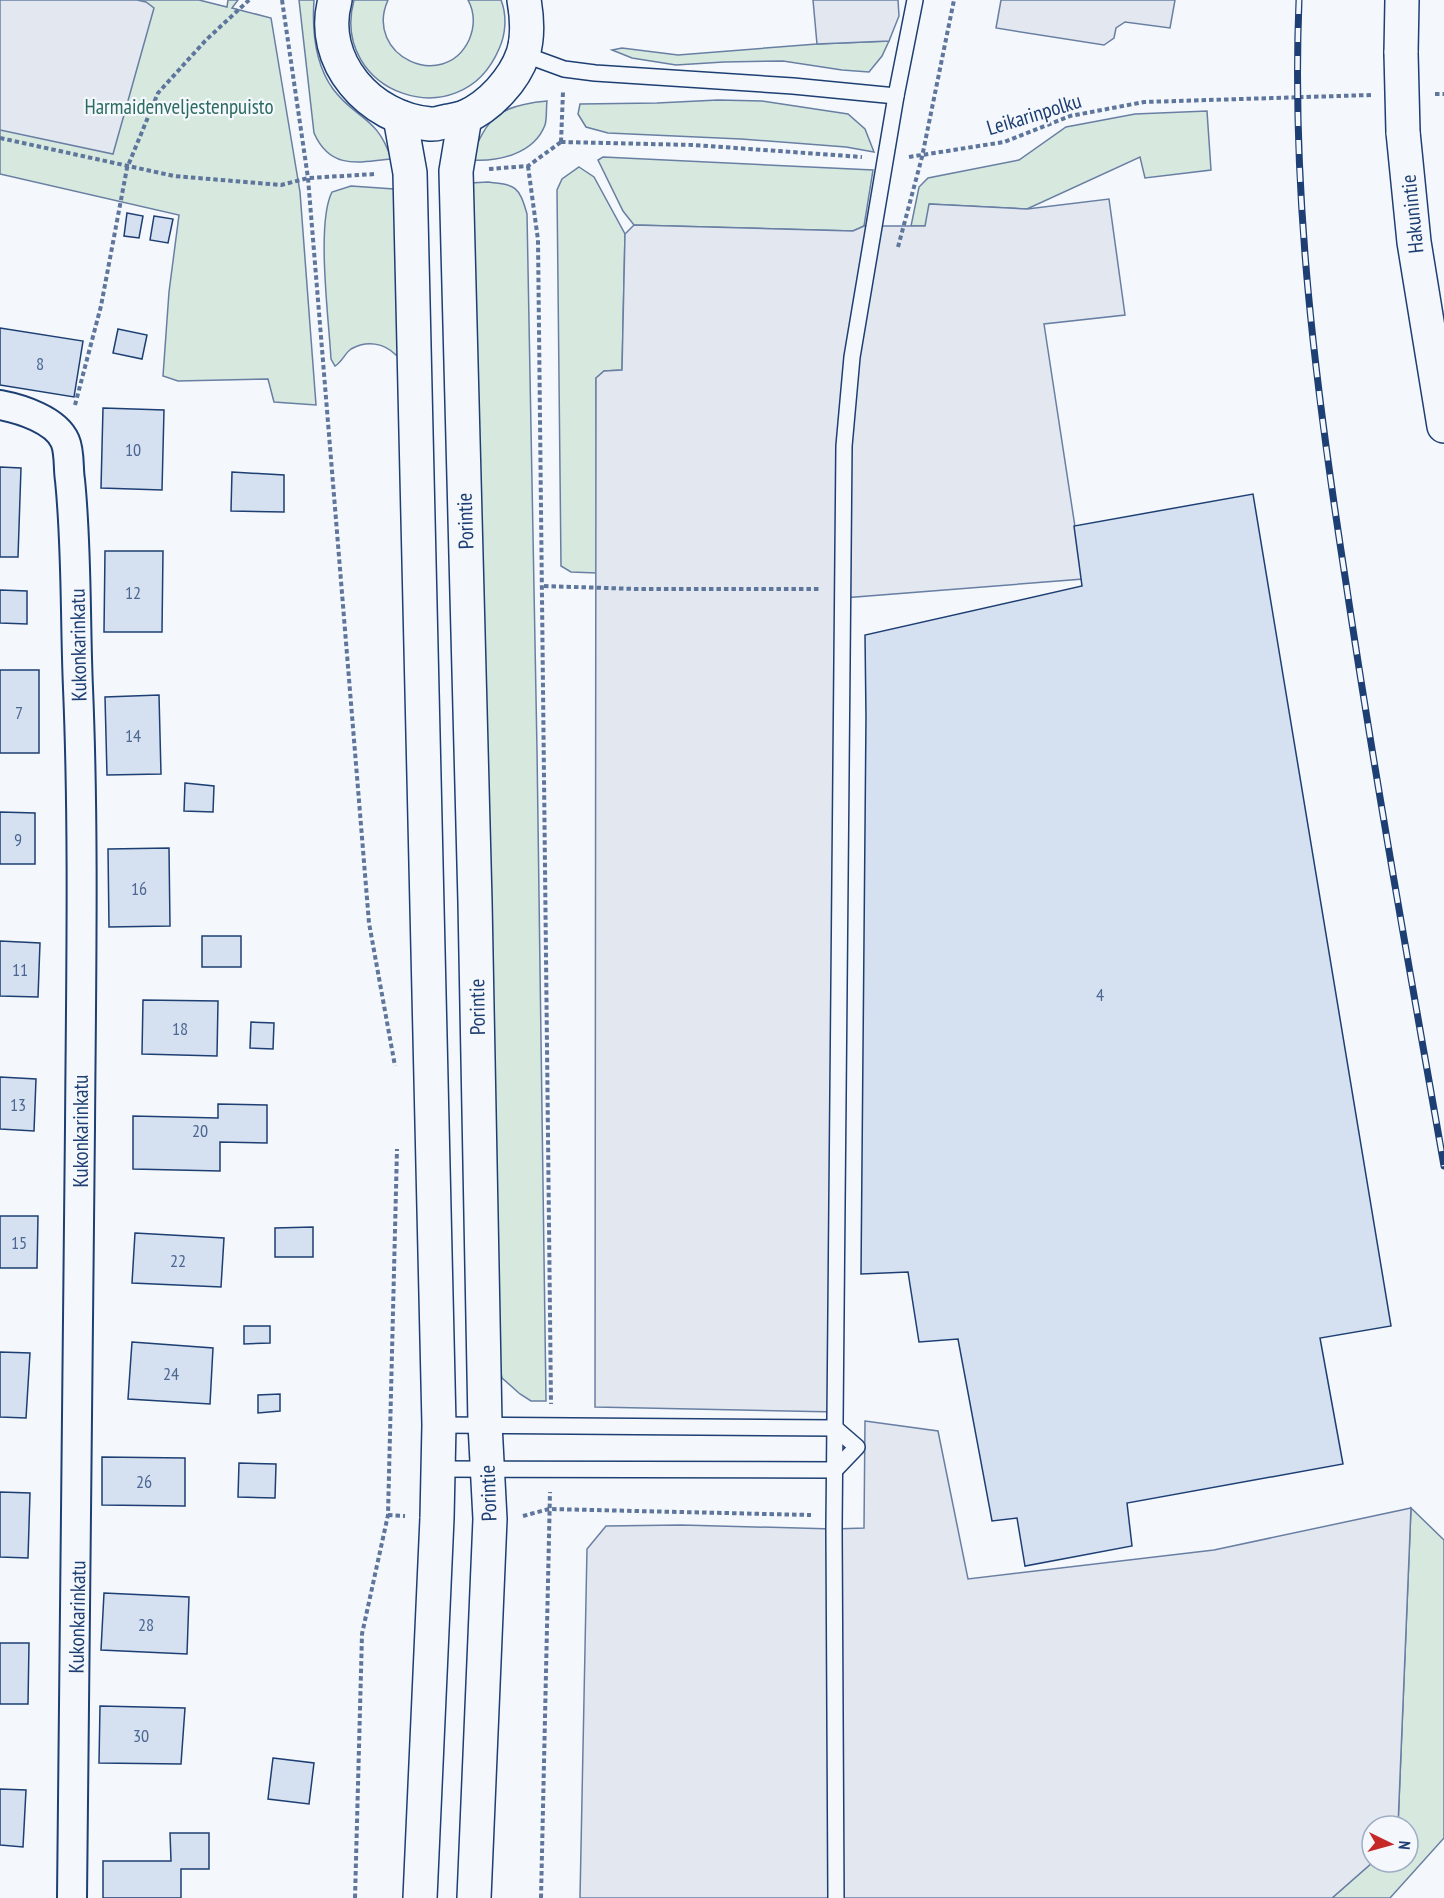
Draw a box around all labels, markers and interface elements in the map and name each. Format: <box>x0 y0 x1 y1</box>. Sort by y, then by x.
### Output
street label: Leikarinpolku <box>983 87 1085 141</box>
park label: Harmaidenveljestenpuisto <box>84 93 274 120</box>
street label: Hakunintie <box>1394 173 1430 255</box>
house number: 8 <box>36 352 44 375</box>
house number: 10 <box>125 438 141 461</box>
street label: Porintie <box>451 492 479 550</box>
house number: 12 <box>125 581 141 604</box>
street label: Kukonkarinkatu <box>64 588 92 702</box>
house number: 7 <box>15 701 23 724</box>
house number: 14 <box>125 724 141 747</box>
house number: 9 <box>14 828 22 851</box>
house number: 16 <box>131 877 147 900</box>
house number: 11 <box>12 958 28 981</box>
street label: Porintie <box>463 979 491 1035</box>
house number: 4 <box>1096 983 1104 1006</box>
house number: 18 <box>172 1017 188 1040</box>
street label: Kukonkarinkatu <box>67 1075 94 1187</box>
house number: 13 <box>10 1093 26 1116</box>
house number: 20 <box>192 1119 208 1142</box>
house number: 15 <box>11 1231 27 1254</box>
house number: 22 <box>170 1249 186 1272</box>
house number: 24 <box>163 1362 179 1385</box>
street label: Porintie <box>474 1464 502 1522</box>
house number: 26 <box>136 1470 152 1493</box>
street label: Kukonkarinkatu <box>63 1560 91 1674</box>
house number: 28 <box>138 1613 154 1636</box>
house number: 30 <box>133 1724 149 1747</box>
north arrow <box>1360 1814 1420 1874</box>
text: N <box>1395 1840 1415 1850</box>

